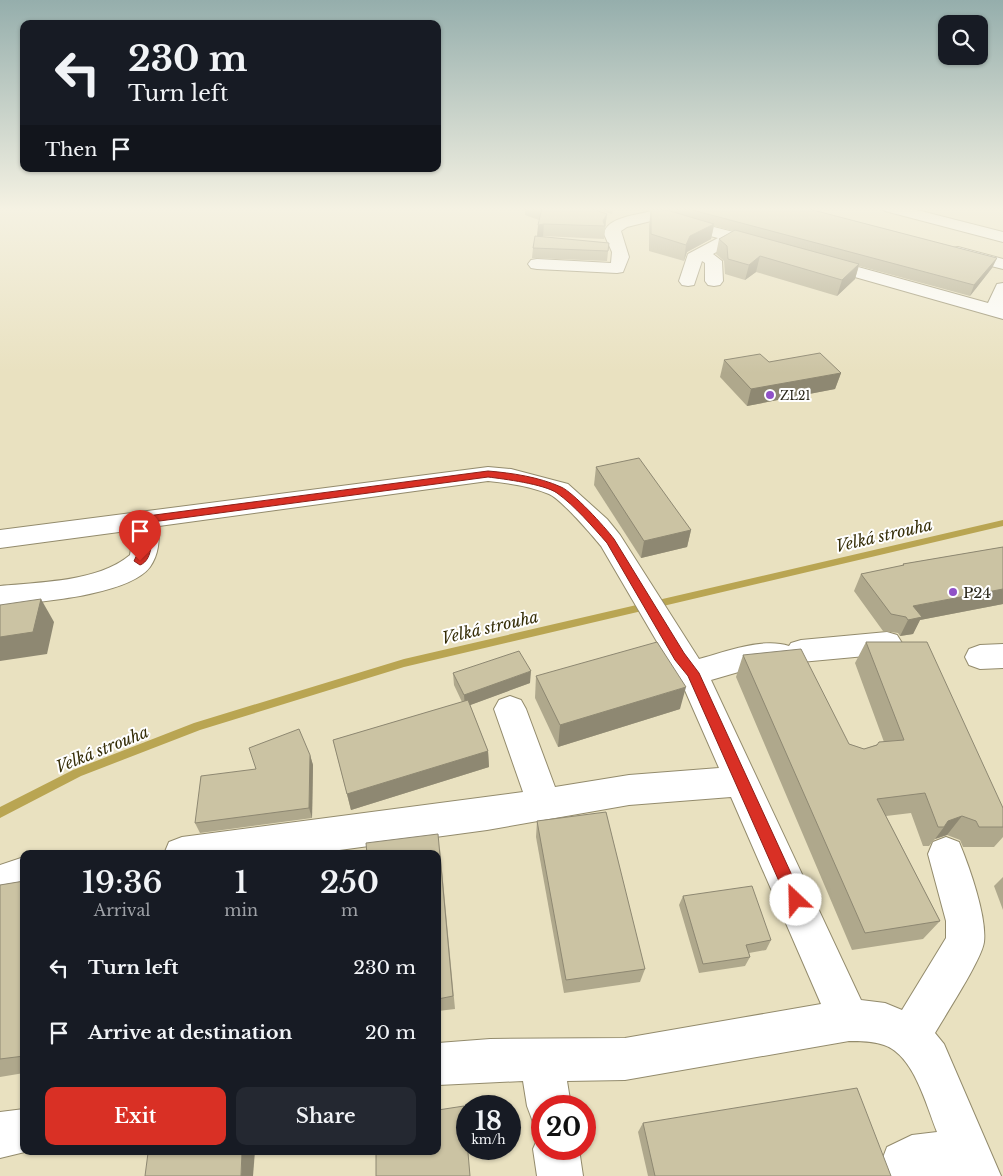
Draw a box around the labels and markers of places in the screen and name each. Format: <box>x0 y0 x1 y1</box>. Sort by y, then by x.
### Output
place label: ZL21 <box>780 388 811 403</box>
marker: ZL21 <box>764 389 776 401</box>
pin <box>119 510 161 561</box>
place label: P24 <box>963 583 991 602</box>
marker: P24 <box>947 586 959 598</box>

